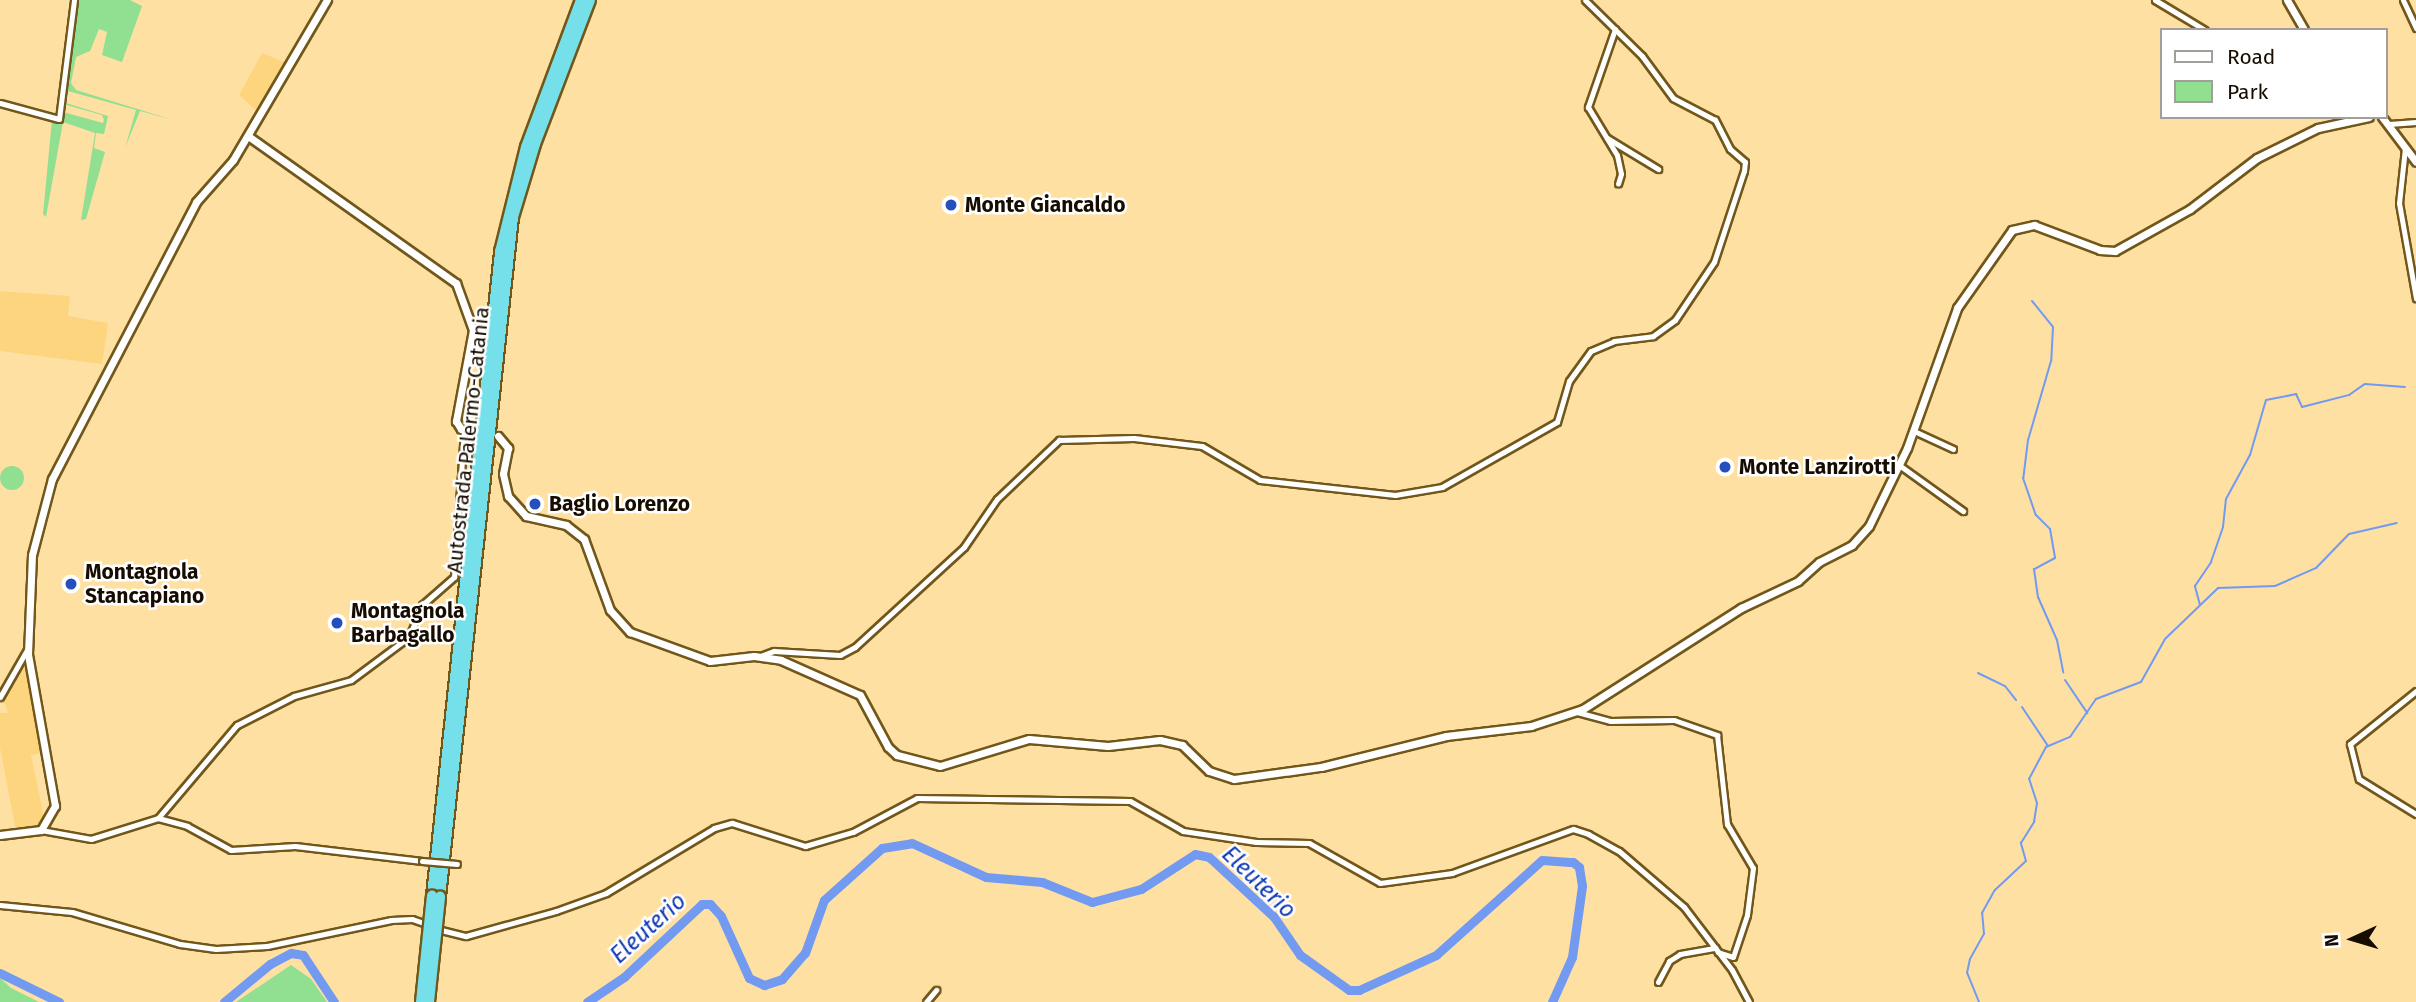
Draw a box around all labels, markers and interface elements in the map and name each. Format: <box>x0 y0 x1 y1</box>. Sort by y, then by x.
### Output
legend <box>2160 28 2388 119</box>
text: Road <box>2227 44 2275 70</box>
text: Park <box>2227 79 2268 105</box>
place label: Monte Giancaldo <box>965 192 1125 218</box>
marker: Monte Giancaldo <box>943 197 959 213</box>
street label: Autostrada Palermo-Catania <box>441 306 495 574</box>
place label: Monte Lanzirotti <box>1739 454 1896 480</box>
marker: Monte Lanzirotti <box>1717 459 1733 475</box>
place label: Baglio Lorenzo <box>549 491 690 517</box>
marker: Baglio Lorenzo <box>527 496 543 512</box>
place label: Montagnola Stancapiano <box>85 559 204 609</box>
marker: Montagnola Stancapiano <box>63 576 79 592</box>
place label: Montagnola Barbagallo <box>351 598 465 648</box>
marker: Montagnola Barbagallo <box>329 615 345 631</box>
water label: Eleuterio <box>1216 840 1302 924</box>
water label: Eleuterio <box>605 887 691 969</box>
north arrow <box>2318 904 2388 974</box>
text: N <box>2320 933 2343 948</box>

